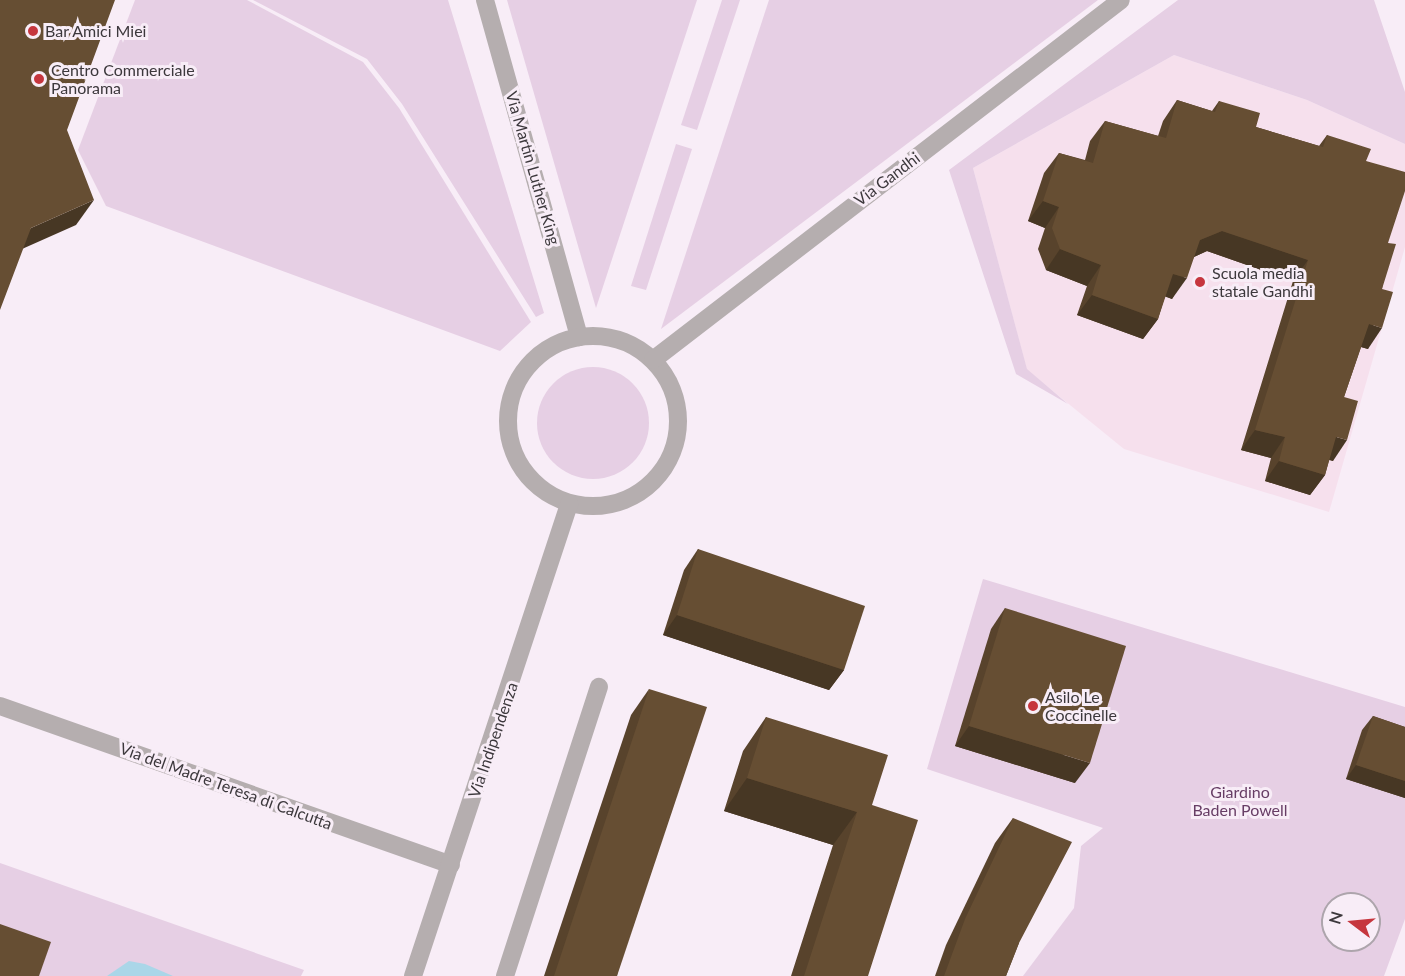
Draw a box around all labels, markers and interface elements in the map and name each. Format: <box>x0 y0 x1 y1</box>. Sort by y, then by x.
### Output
place label: Bar Amici Miei <box>45 21 147 41</box>
marker: Bar Amici Miei <box>26 24 40 38</box>
place label: Centro Commerciale Panorama <box>51 60 195 98</box>
marker: Centro Commerciale Panorama <box>32 72 46 86</box>
street label: Via Martin Luther King <box>502 89 564 247</box>
street label: Via Gandhi <box>850 148 924 210</box>
place label: Scuola media statale Gandhi <box>1212 263 1313 301</box>
marker: Scuola media statale Gandhi <box>1193 275 1207 289</box>
street label: Via Indipendenza <box>464 680 522 800</box>
place label: Asilo Le Coccinelle <box>1045 687 1117 725</box>
marker: Asilo Le Coccinelle <box>1026 699 1040 713</box>
street label: Via del Madre Teresa di Calcutta <box>117 738 335 834</box>
park label: Giardino Baden Powell <box>1192 782 1288 820</box>
north arrow <box>1321 892 1381 952</box>
text: N <box>1324 909 1346 926</box>

